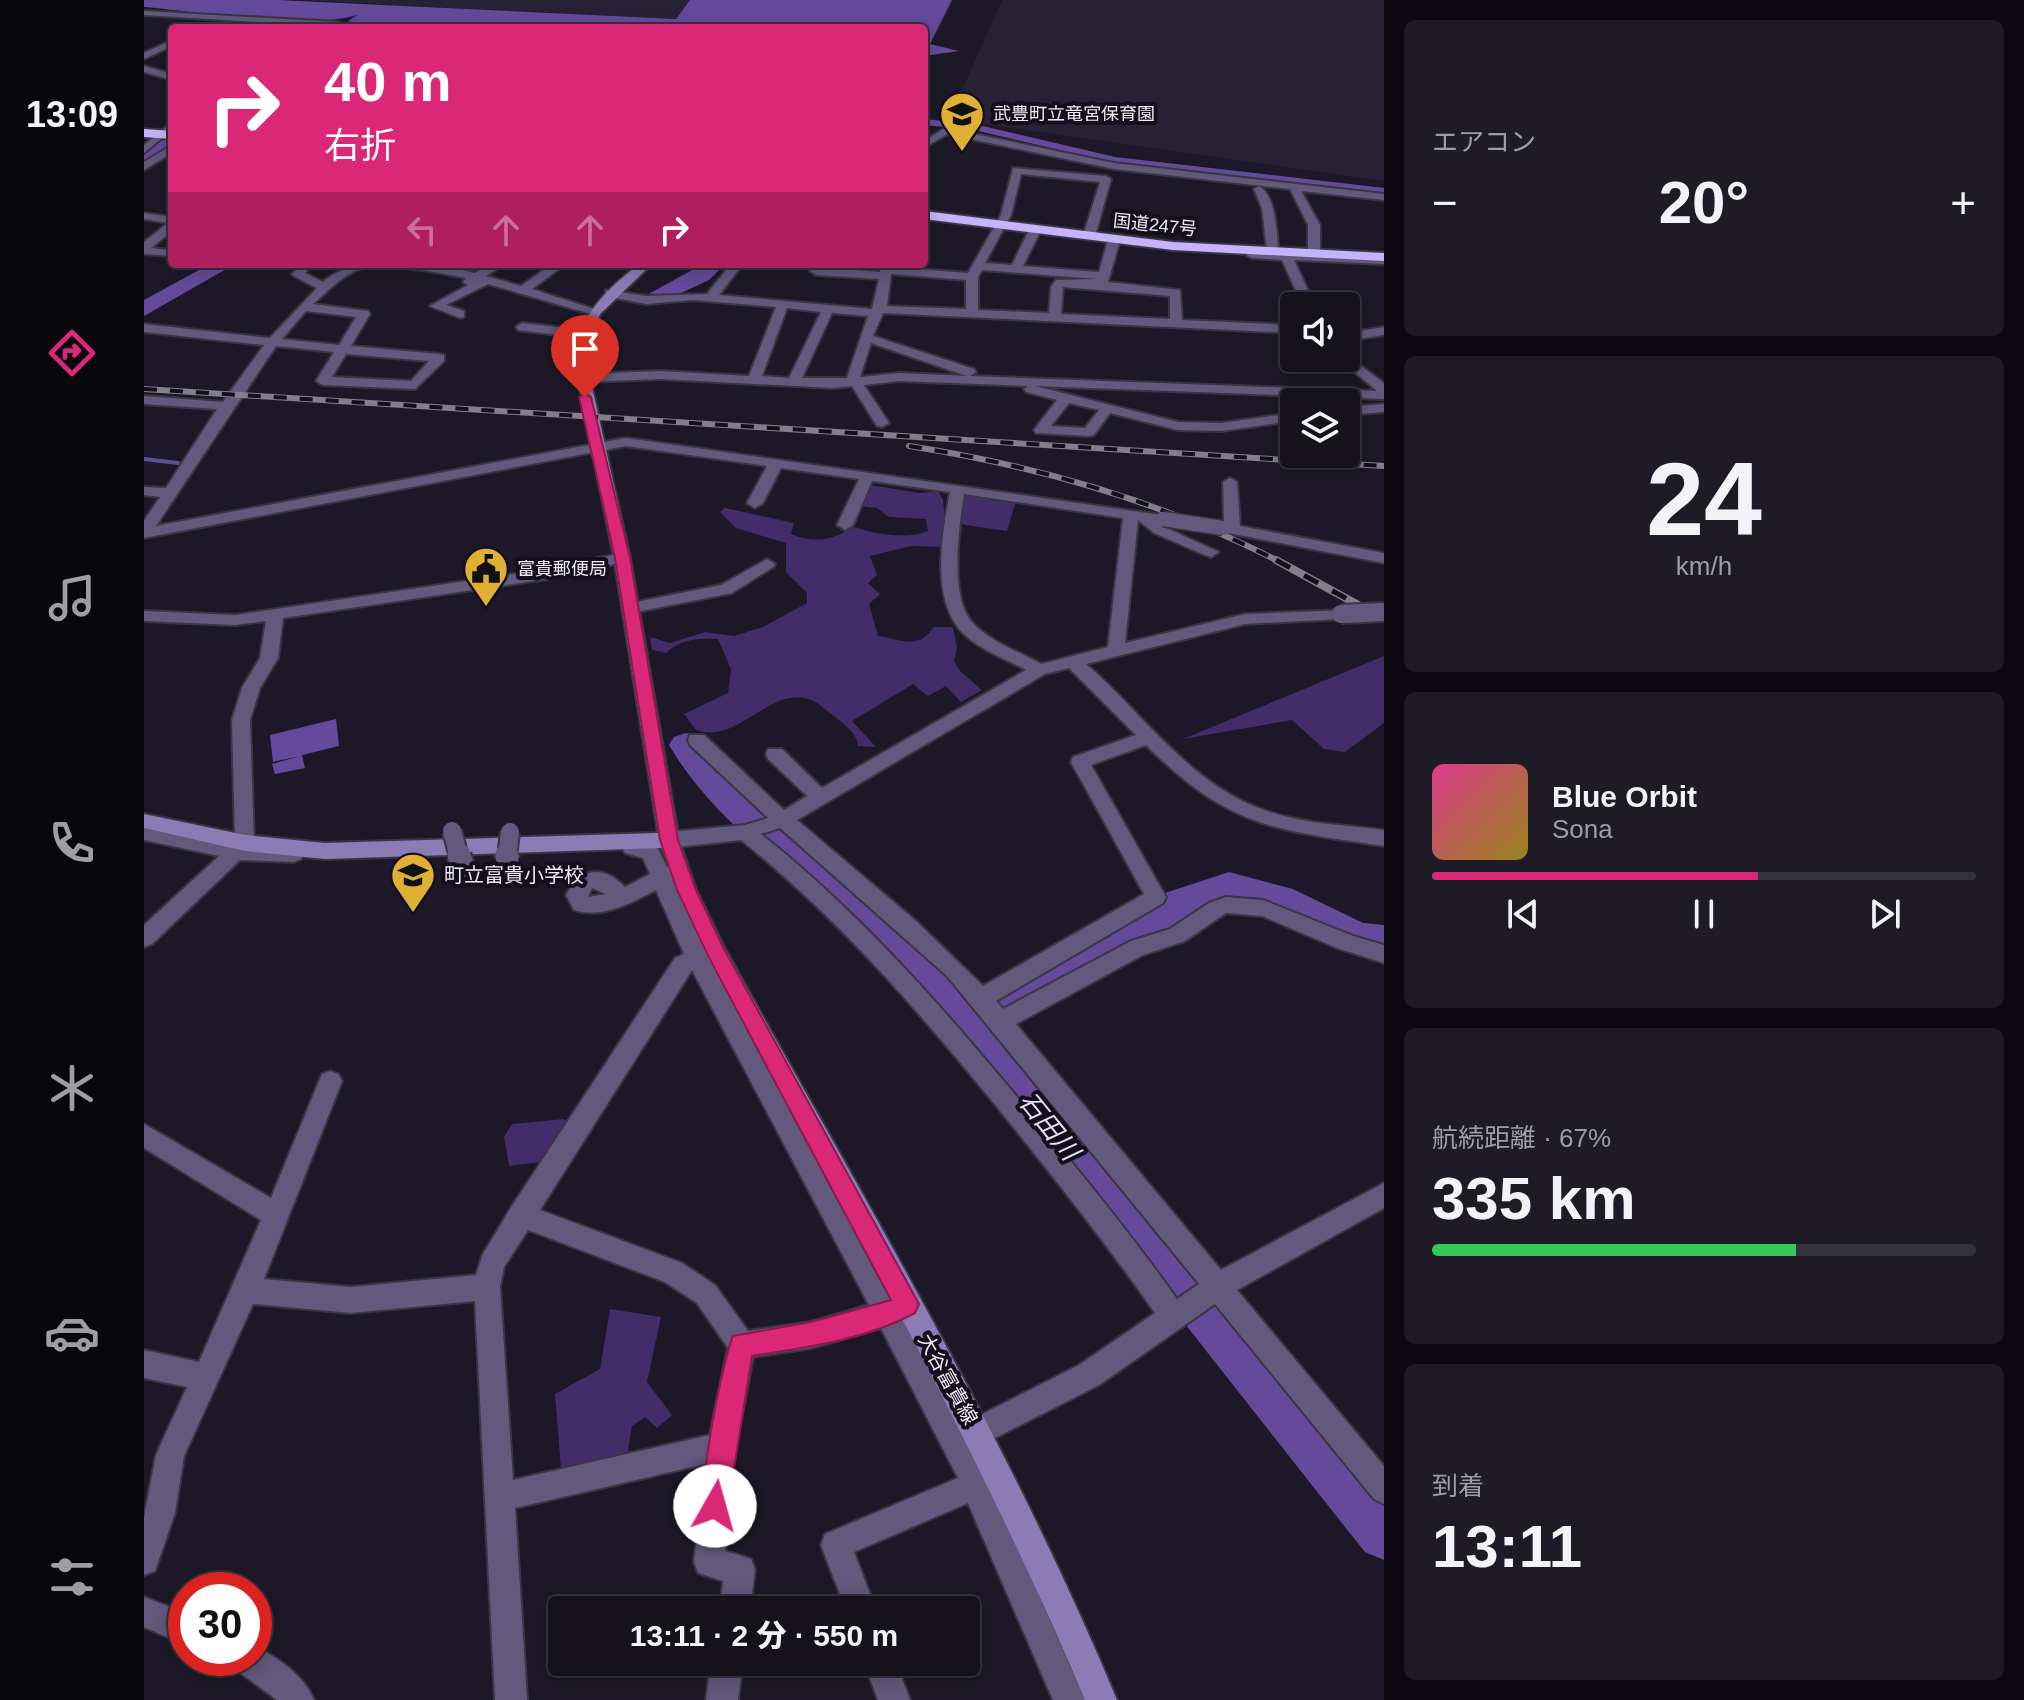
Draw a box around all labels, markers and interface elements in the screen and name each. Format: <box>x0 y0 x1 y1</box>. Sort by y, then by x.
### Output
text: 40 m <box>324 50 452 113</box>
icon: right <box>192 56 296 160</box>
school or university icon: 武豊町立竜宮保育園 <box>938 90 986 153</box>
text: 13:09 <box>26 94 118 135</box>
place label: 武豊町立竜宮保育園 <box>993 104 1155 124</box>
text: 右折 <box>324 125 396 166</box>
text: エアコン <box>1432 127 1536 157</box>
text: 20° <box>1659 169 1749 236</box>
text: − <box>1432 178 1458 227</box>
text: + <box>1950 178 1976 227</box>
icon: left <box>400 208 444 252</box>
icon: ahead <box>484 208 528 252</box>
icon: ahead <box>568 208 612 252</box>
icon: right <box>652 208 696 252</box>
street label: 国道247号 <box>1112 211 1198 239</box>
map controls <box>1280 292 1360 468</box>
button: sound <box>1280 292 1360 372</box>
pin <box>551 315 619 397</box>
icon: directions <box>44 325 100 381</box>
icon: arrive <box>563 327 607 371</box>
button: layers <box>1280 388 1360 468</box>
text: 24 <box>1646 441 1762 557</box>
public building icon: 富貴郵便局 <box>462 545 510 608</box>
text: km/h <box>1676 551 1732 581</box>
place label: 富貴郵便局 <box>517 559 607 579</box>
icon: music <box>44 570 100 626</box>
text: Blue Orbit <box>1552 780 1697 813</box>
text: Sona <box>1552 814 1613 844</box>
icon: phone <box>44 815 100 871</box>
school or university icon: 町立富貴小学校 <box>389 851 437 914</box>
place label: 町立富貴小学校 <box>444 864 584 886</box>
icon: previous <box>1501 892 1545 936</box>
icon: pause <box>1682 892 1726 936</box>
icon: next <box>1863 892 1907 936</box>
icon: climate <box>44 1060 100 1116</box>
water label: 石田川 <box>1013 1086 1087 1168</box>
text: 航続距離 · 67% <box>1432 1123 1611 1153</box>
text: 335 km <box>1432 1165 1636 1232</box>
icon: car <box>44 1305 100 1361</box>
street label: 大谷富貴線 <box>914 1330 982 1428</box>
position arrow <box>673 1464 757 1548</box>
text: 到着 <box>1432 1471 1484 1501</box>
text: 13:11 <box>1432 1513 1582 1580</box>
icon: filters <box>44 1549 100 1605</box>
speed limit sign: 30 <box>168 1572 272 1676</box>
text: 13:11 · 2 分 · 550 m <box>630 1619 898 1652</box>

